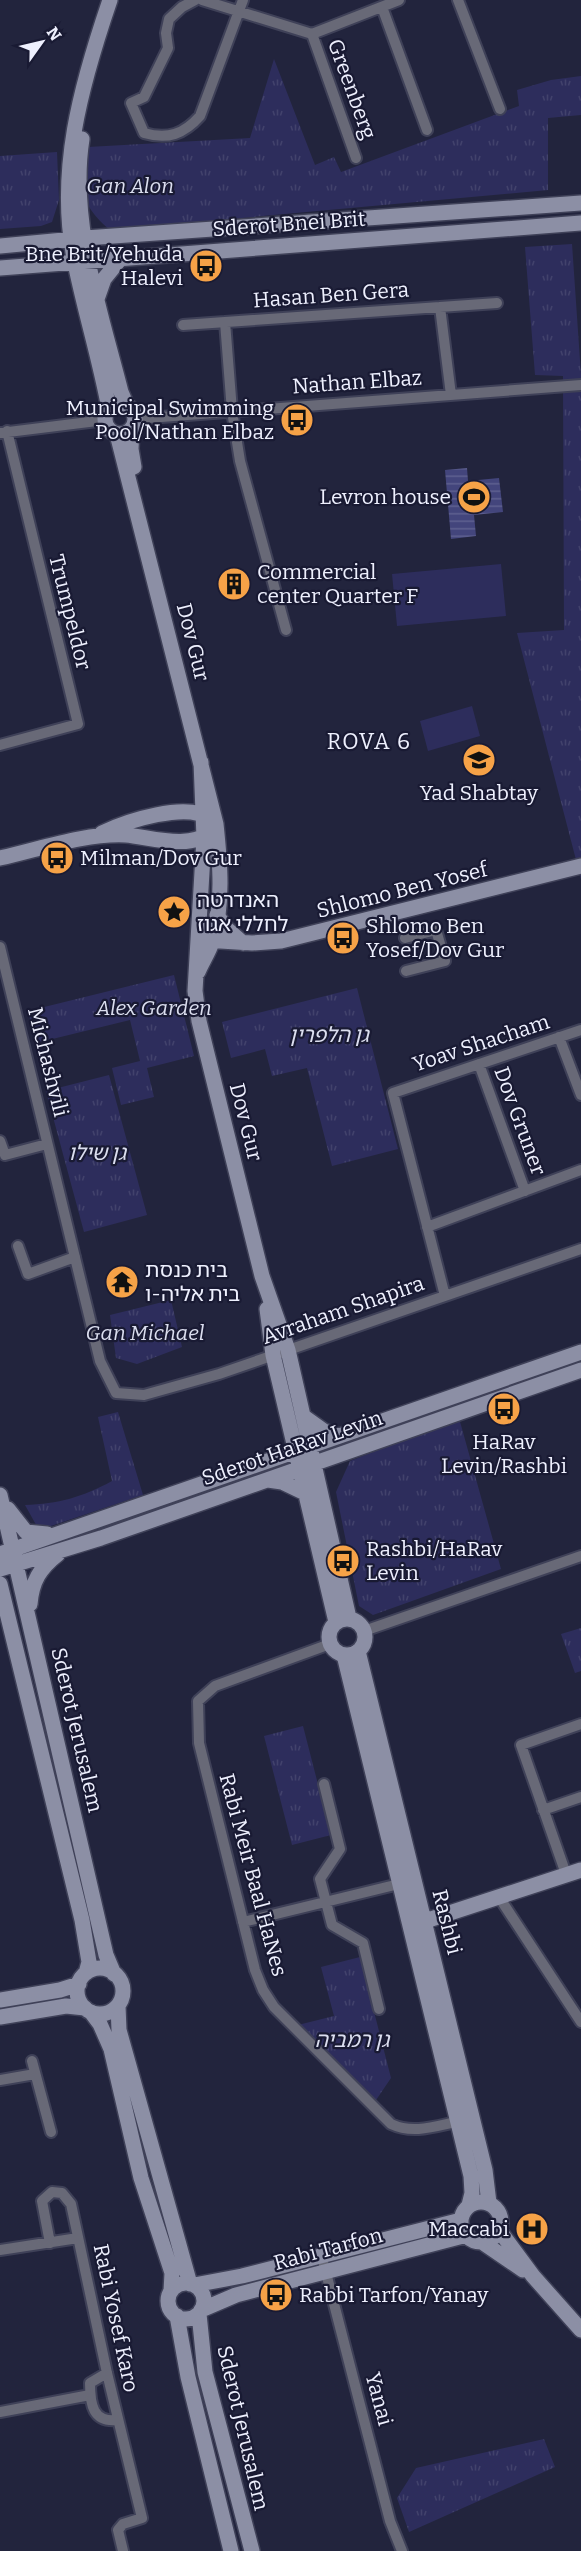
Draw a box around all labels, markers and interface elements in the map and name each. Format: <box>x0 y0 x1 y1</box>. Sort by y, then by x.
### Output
north arrow <box>12 12 72 72</box>
text: N <box>43 23 65 44</box>
street label: Greenberg <box>322 35 382 143</box>
park label: Gan Alon <box>86 173 174 199</box>
street label: Sderot Bnei Brit <box>212 206 367 242</box>
place label: Bne Brit/Yehuda Halevi <box>25 241 184 291</box>
bus stop icon: Bne Brit/Yehuda Halevi <box>188 248 224 284</box>
street label: Hasan Ben Gera <box>252 277 410 313</box>
street label: Nathan Elbaz <box>291 364 423 400</box>
place label: Municipal Swimming Pool/Nathan Elbaz <box>66 395 274 445</box>
bus stop icon: Municipal Swimming Pool/Nathan Elbaz <box>279 402 315 438</box>
sports icon: Levron house <box>456 479 492 515</box>
place label: Levron house <box>320 484 451 510</box>
street label: Trumpeldor <box>43 552 97 672</box>
place label: Commercial center Quarter F <box>257 559 418 609</box>
building icon: Commercial center Quarter F <box>216 566 252 602</box>
street label: Dov Gur <box>171 600 215 684</box>
district label: ROVA 6 <box>327 728 411 755</box>
school or university icon: Yad Shabtay <box>461 742 497 778</box>
place label: Yad Shabtay <box>420 780 539 806</box>
bus stop icon: Milman/Dov Gur <box>39 840 75 876</box>
place label: Milman/Dov Gur <box>80 845 242 871</box>
street label: Shlomo Ben Yosef <box>314 856 492 924</box>
place label: האנדרטה לחללי אגוז <box>197 887 289 937</box>
place icon: האנדרטה לחללי אגוז <box>156 894 192 930</box>
place label: Shlomo Ben Yosef/Dov Gur <box>366 913 504 963</box>
bus stop icon: Shlomo Ben Yosef/Dov Gur <box>325 920 361 956</box>
park label: Alex Garden <box>95 995 212 1021</box>
street label: Michashvili <box>22 1005 74 1119</box>
street label: Yoav Shacham <box>409 1009 553 1077</box>
park label: גן הלפרין <box>289 1022 371 1048</box>
street label: Dov Gruner <box>488 1063 552 1179</box>
street label: Dov Gur <box>224 1080 268 1164</box>
park label: גן שילו <box>68 1140 128 1166</box>
place label: בית כנסת בית אליה-ו <box>145 1257 240 1307</box>
temple icon: בית כנסת בית אליה-ו <box>104 1264 140 1300</box>
street label: Avraham Shapira <box>259 1270 428 1350</box>
park label: Gan Michael <box>86 1320 205 1346</box>
bus stop icon: HaRav Levin/Rashbi <box>486 1391 522 1427</box>
street label: Sderot HaRav Levin <box>198 1405 386 1491</box>
place label: HaRav Levin/Rashbi <box>441 1429 567 1479</box>
place label: Rashbi/HaRav Levin <box>366 1536 503 1586</box>
bus stop icon: Rashbi/HaRav Levin <box>325 1543 361 1579</box>
street label: Sderot Jerusalem <box>45 1645 109 1815</box>
street label: Rabi Meir Baal HaNes <box>213 1771 293 1979</box>
street label: Rashbi <box>426 1887 468 1957</box>
park label: גן רמביה <box>315 2027 391 2053</box>
hospital icon: Maccabi <box>514 2211 550 2247</box>
place label: Maccabi <box>428 2216 509 2242</box>
street label: Rabi Tarfon <box>271 2222 385 2276</box>
street label: Rabi Yosef Karo <box>88 2241 144 2395</box>
bus stop icon: Rabbi Tarfon/Yanay <box>258 2277 294 2313</box>
place label: Rabbi Tarfon/Yanay <box>299 2282 489 2308</box>
street label: Sderot Jerusalem <box>211 2343 275 2513</box>
street label: Yanai <box>359 2370 399 2428</box>

